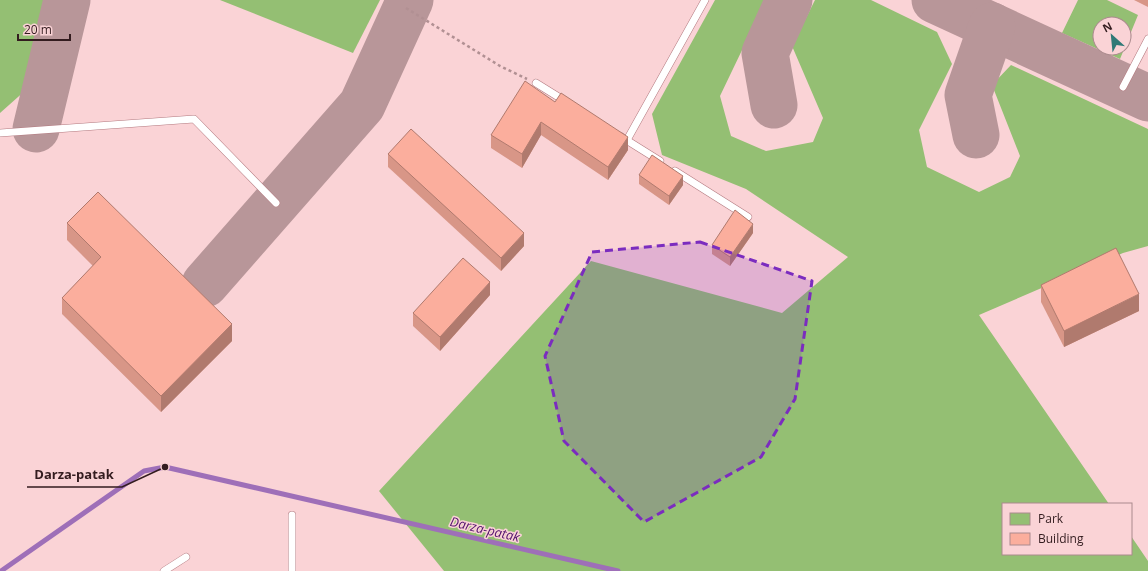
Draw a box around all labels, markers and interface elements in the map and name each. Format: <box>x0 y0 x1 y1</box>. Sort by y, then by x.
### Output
scale bar <box>18 16 70 42</box>
north arrow <box>1092 16 1132 56</box>
text: N <box>1100 18 1115 35</box>
text: 20 m <box>24 21 52 38</box>
callout: Darza-patak <box>27 462 122 487</box>
text: Darza-patak <box>34 465 115 483</box>
legend <box>1002 503 1132 555</box>
text: Park <box>1038 510 1064 527</box>
water label: Darza-patak <box>448 512 522 546</box>
text: Building <box>1038 530 1084 547</box>

